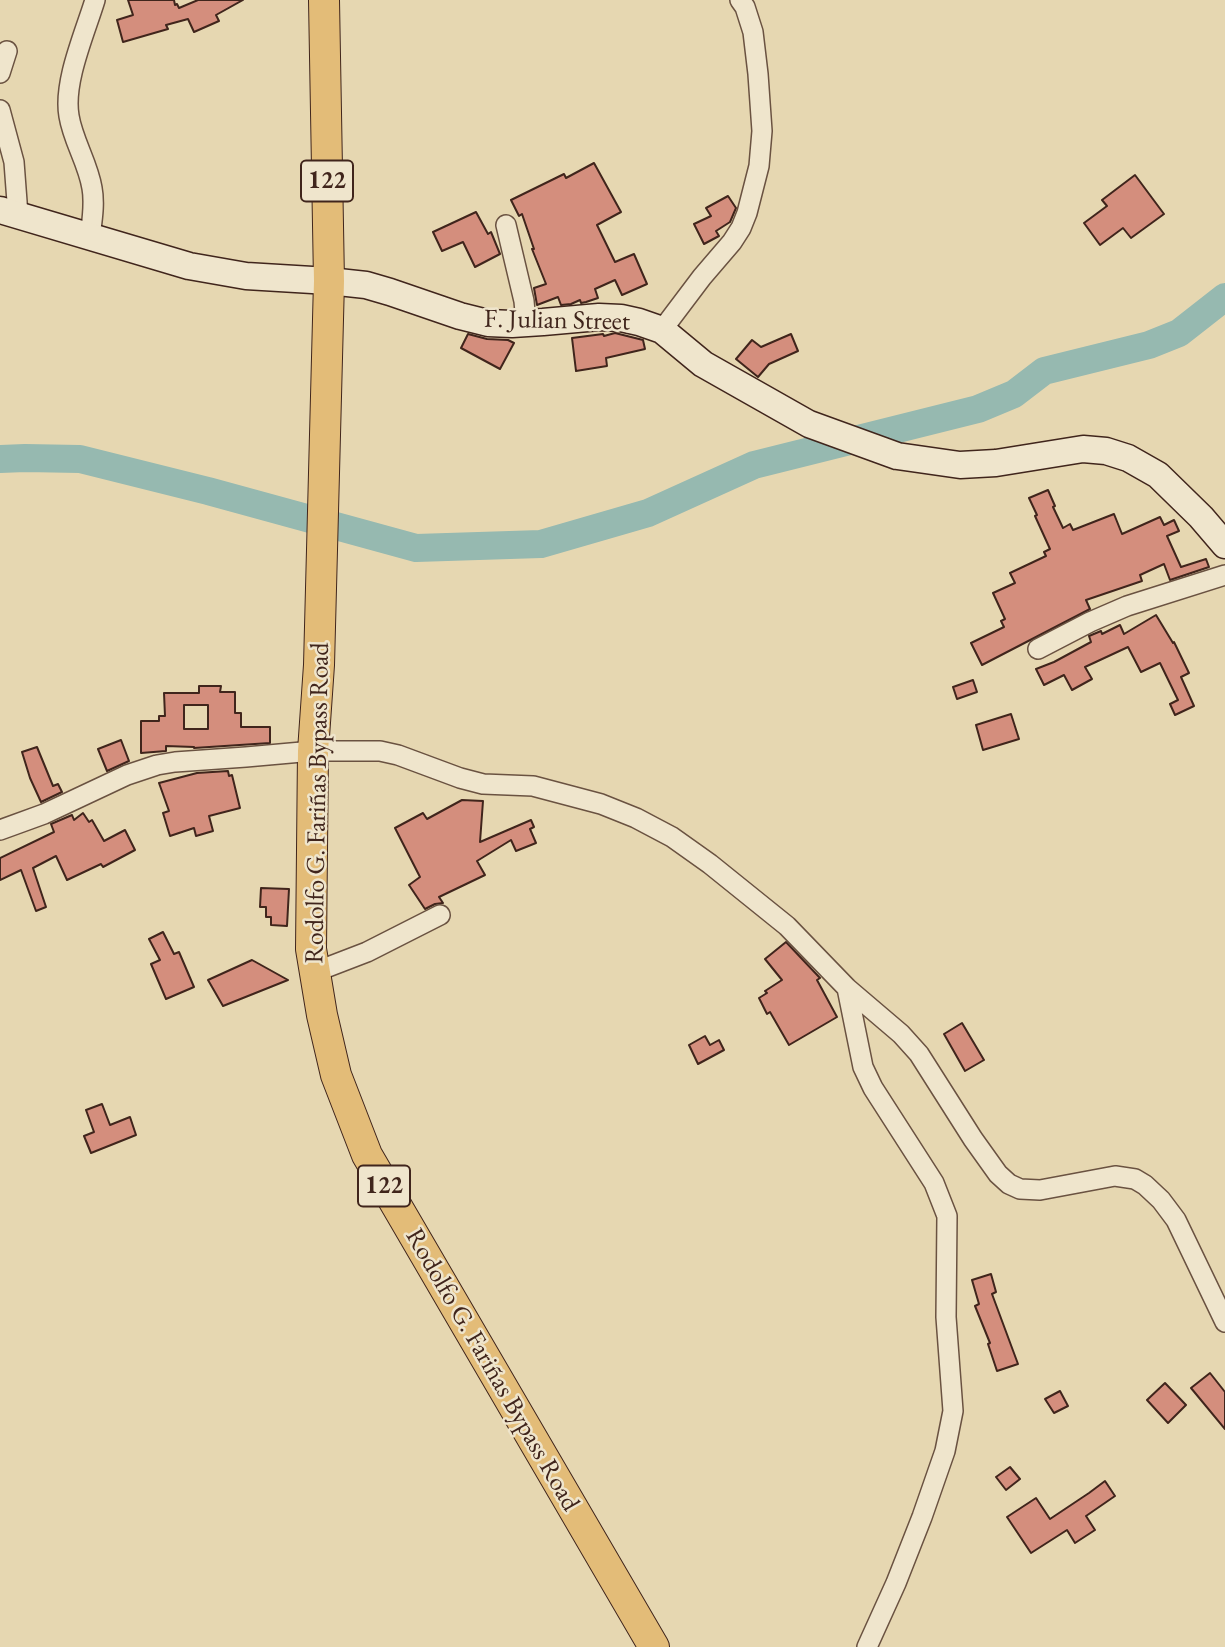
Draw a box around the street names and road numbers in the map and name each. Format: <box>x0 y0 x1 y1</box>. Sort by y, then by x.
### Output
road number: 122 <box>301 160 353 202</box>
street label: F. Julian Street <box>484 304 630 338</box>
street label: Rodolfo G. Fariñas Bypass Road <box>300 642 336 964</box>
road number: 122 <box>358 1166 410 1206</box>
street label: Rodolfo G. Fariñas Bypass Road <box>398 1223 586 1517</box>

